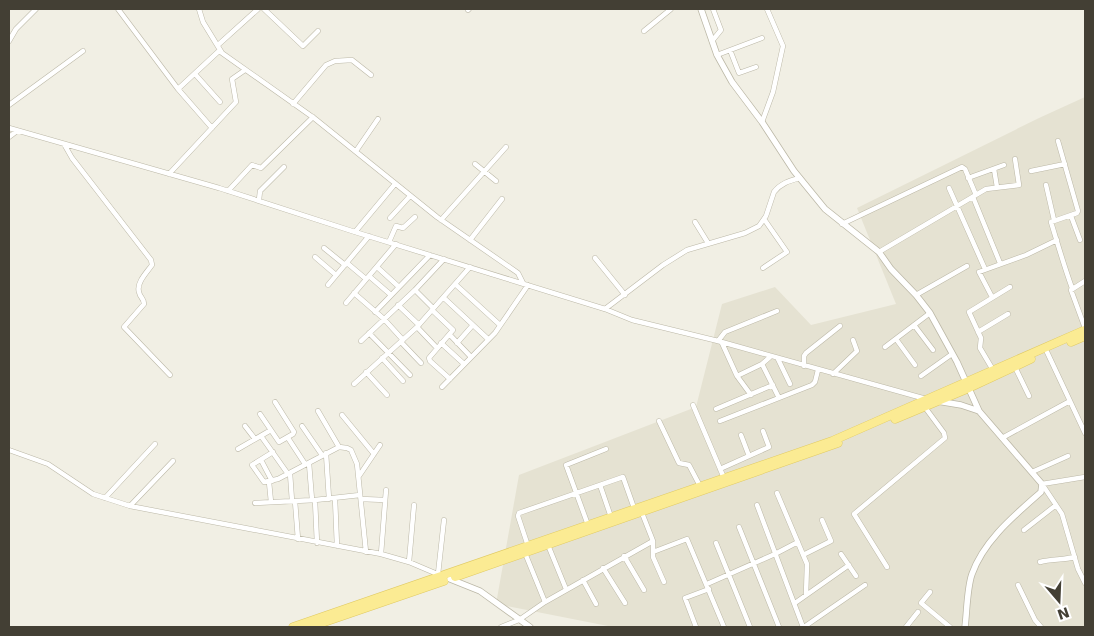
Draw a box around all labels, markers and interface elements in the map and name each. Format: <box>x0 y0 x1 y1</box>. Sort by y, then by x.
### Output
north arrow <box>1034 576 1084 626</box>
text: N <box>1055 604 1071 623</box>

